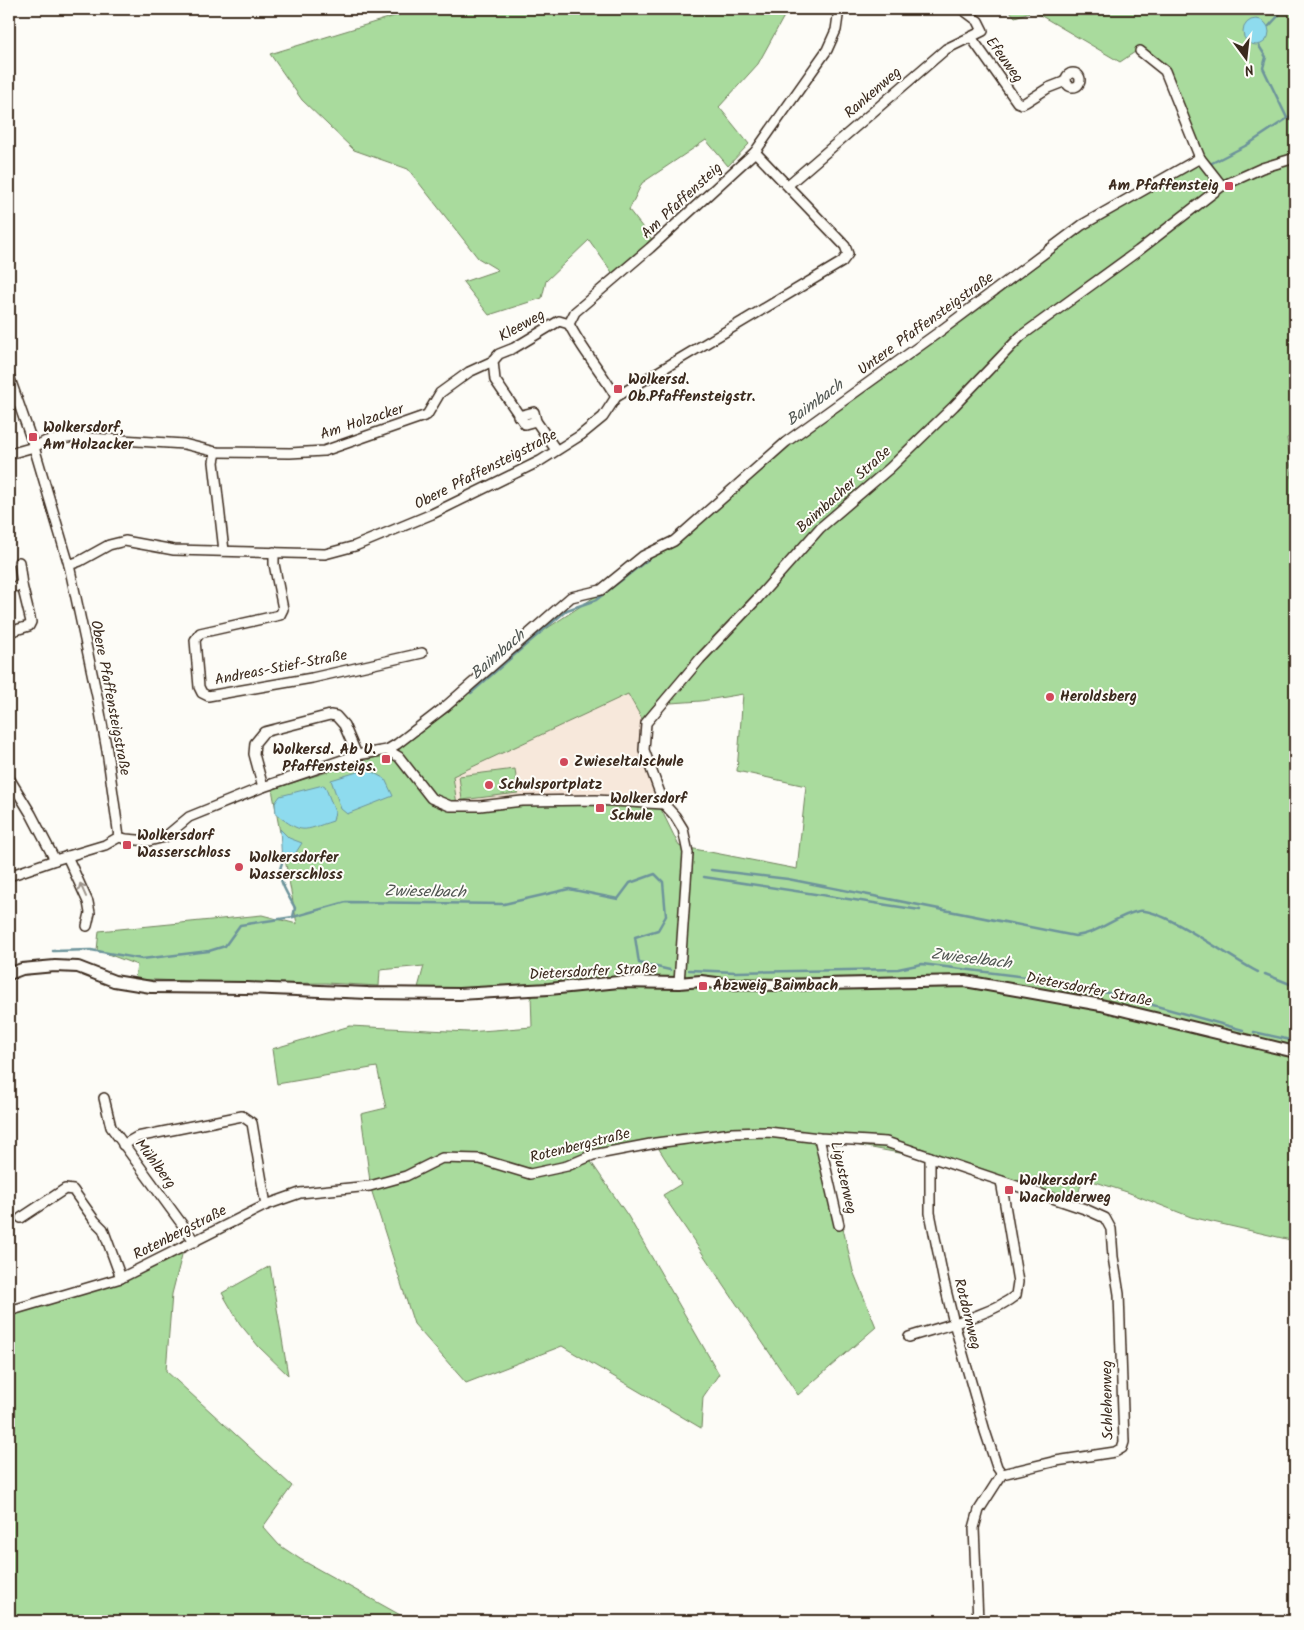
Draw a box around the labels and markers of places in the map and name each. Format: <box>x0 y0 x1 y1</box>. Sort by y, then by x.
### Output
place label: Am Pfaffensteig <box>1108 174 1219 198</box>
marker: Am Pfaffensteig <box>1223 180 1235 192</box>
place label: Wolkersd. Ob.Pfaffensteigstr. <box>628 368 755 409</box>
marker: Wolkersd. Ob.Pfaffensteigstr. <box>612 383 624 395</box>
place label: Wolkersdorf, Am Holzacker <box>43 416 134 457</box>
marker: Wolkersdorf, Am Holzacker <box>27 431 39 443</box>
place label: Heroldsberg <box>1060 685 1137 709</box>
marker: Heroldsberg <box>1044 691 1056 703</box>
place label: Wolkersd. Ab U. Pfaffensteigs. <box>273 738 376 779</box>
place label: Zwieseltalschule <box>574 750 684 774</box>
marker: Wolkersd. Ab U. Pfaffensteigs. <box>380 753 392 765</box>
marker: Zwieseltalschule <box>558 756 570 768</box>
place label: Schulsportplatz <box>499 773 602 797</box>
marker: Schulsportplatz <box>483 779 495 791</box>
place label: Wolkersdorf Schule <box>610 787 688 828</box>
marker: Wolkersdorf Schule <box>594 802 606 814</box>
place label: Wolkersdorf Wasserschloss <box>137 824 231 865</box>
marker: Wolkersdorf Wasserschloss <box>121 839 133 851</box>
place label: Wolkersdorfer Wasserschloss <box>249 846 343 887</box>
marker: Wolkersdorfer Wasserschloss <box>233 861 245 873</box>
place label: Abzweig Baimbach <box>713 974 838 998</box>
marker: Abzweig Baimbach <box>697 980 709 992</box>
place label: Wolkersdorf Wacholderweg <box>1019 1169 1111 1210</box>
marker: Wolkersdorf Wacholderweg <box>1003 1184 1015 1196</box>

